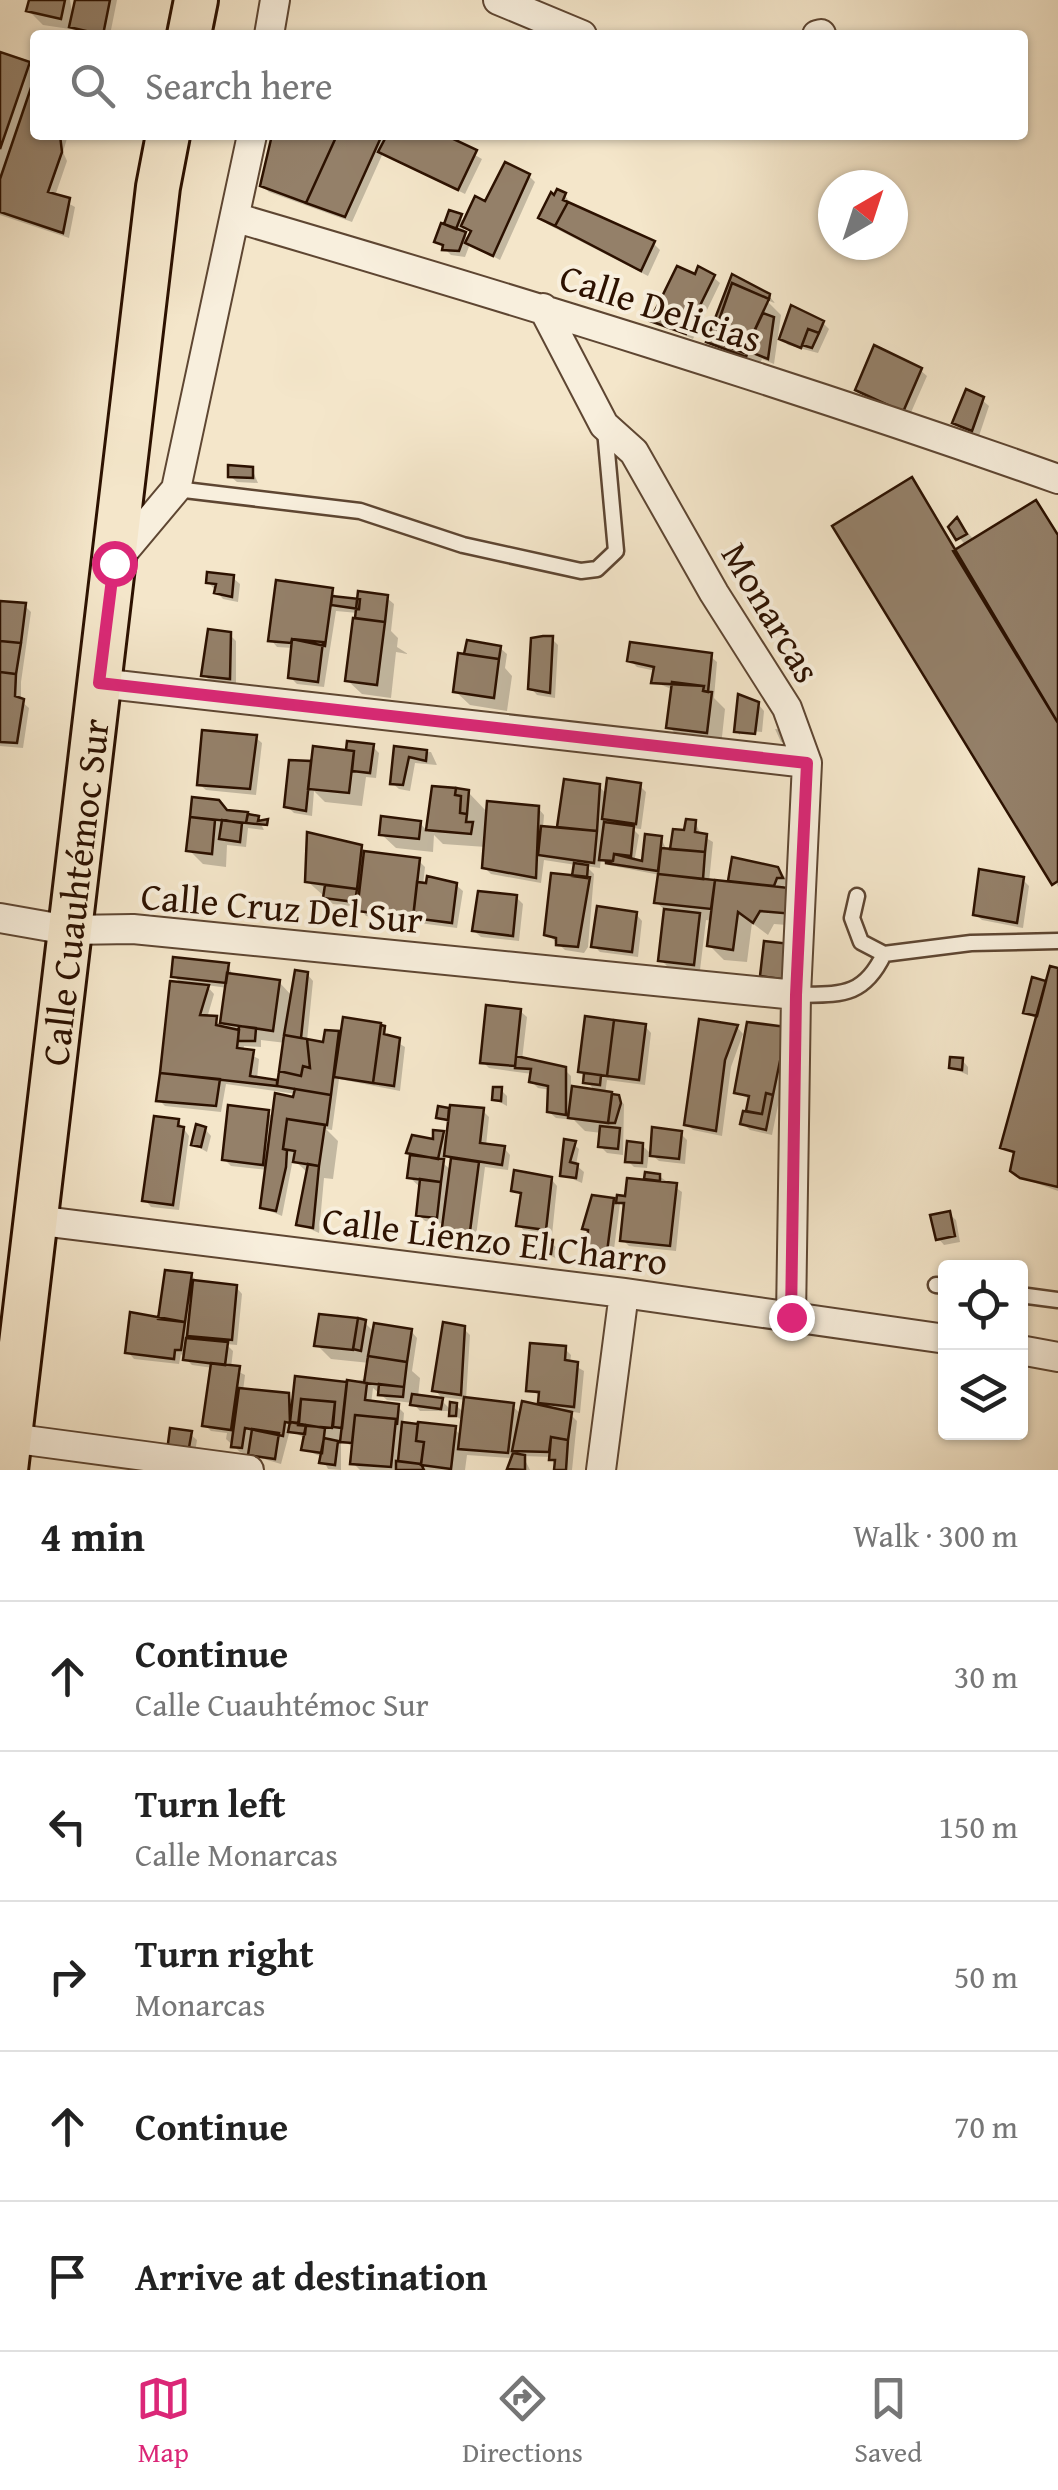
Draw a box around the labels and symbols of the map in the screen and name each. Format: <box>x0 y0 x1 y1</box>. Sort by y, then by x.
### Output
north arrow <box>818 170 908 260</box>
street label: Calle Delicias <box>553 248 769 366</box>
street label: Monarcas <box>708 531 836 693</box>
route start <box>92 541 138 587</box>
street label: Calle Cuauhtémoc Sur <box>26 715 123 1069</box>
street label: Calle Cruz Del Sur <box>139 867 426 947</box>
street label: Calle Lienzo El Charro <box>319 1191 671 1289</box>
route end <box>769 1295 815 1341</box>

